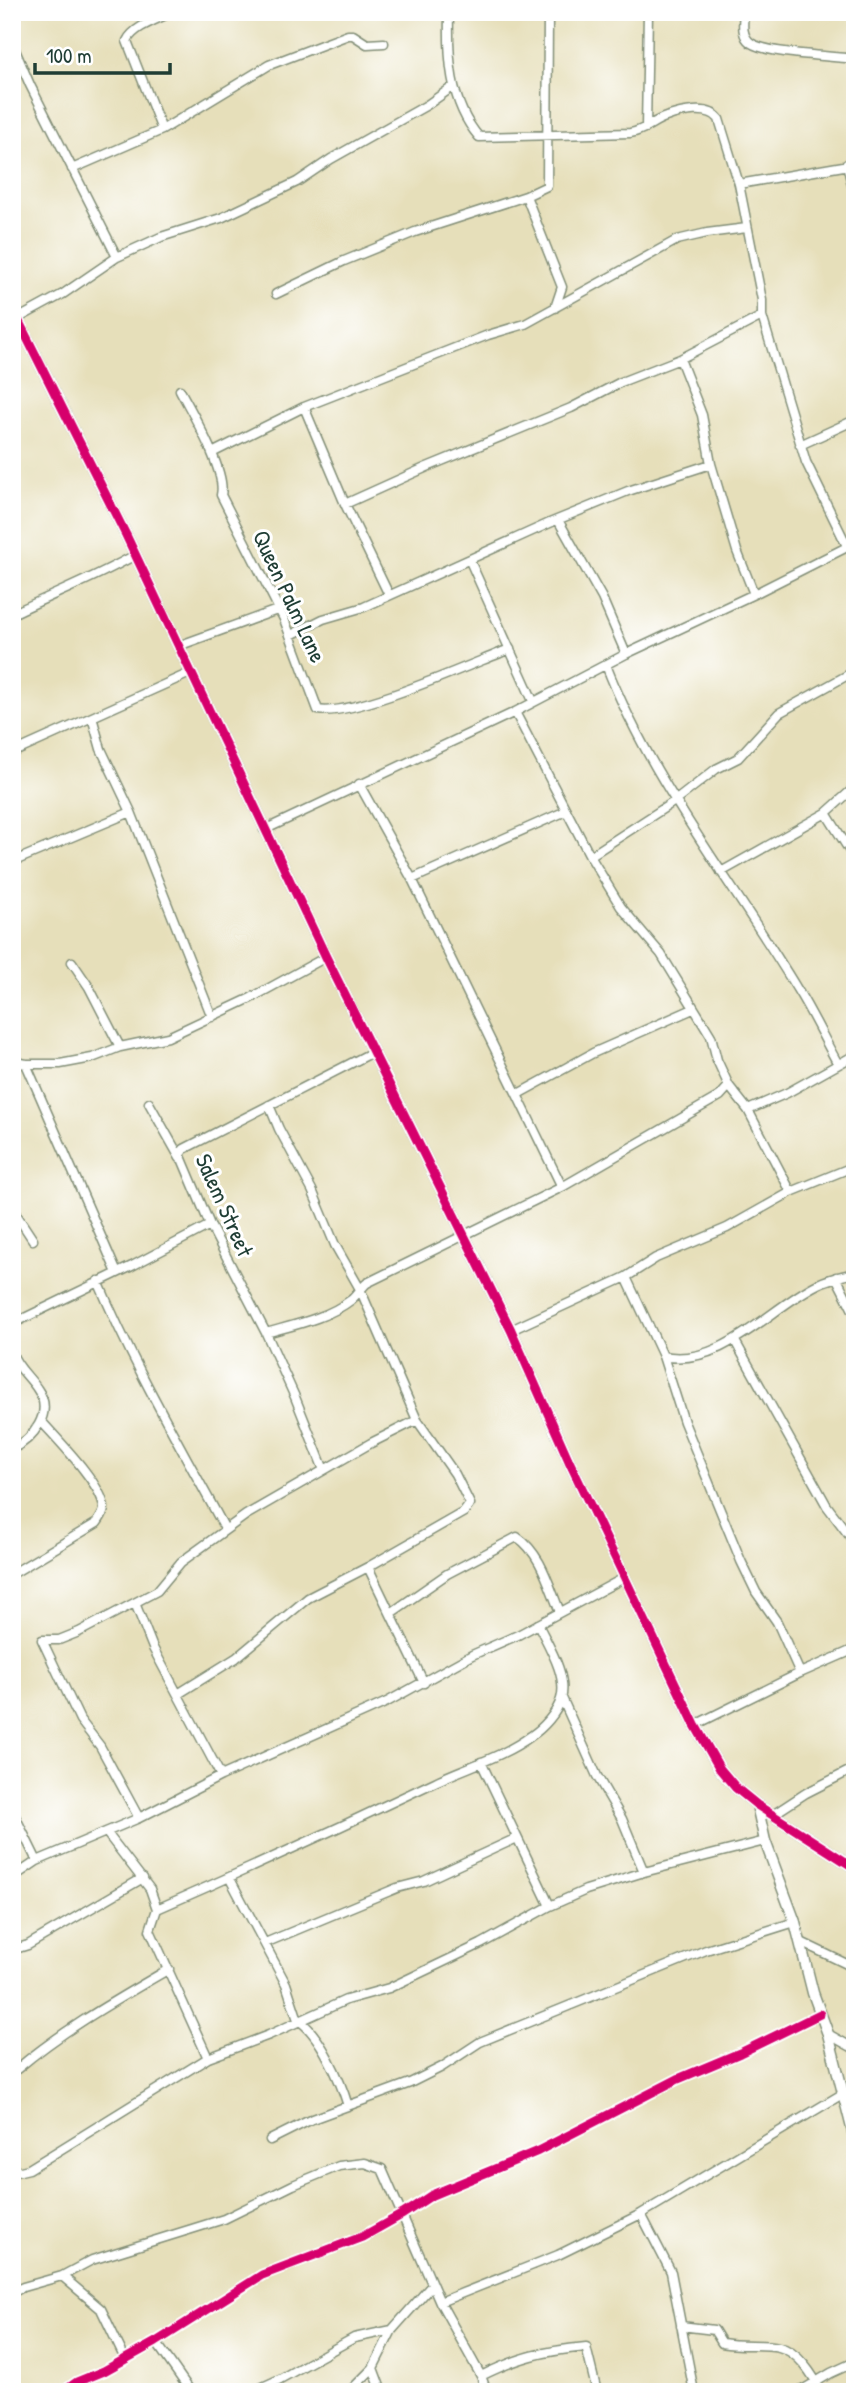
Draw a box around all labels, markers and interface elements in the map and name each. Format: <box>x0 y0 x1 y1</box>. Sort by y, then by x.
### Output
scale bar <box>35 32 170 76</box>
text: 100 m <box>46 41 92 70</box>
street label: Queen Palm Lane <box>246 525 334 667</box>
street label: Salem Street <box>189 1149 262 1262</box>

